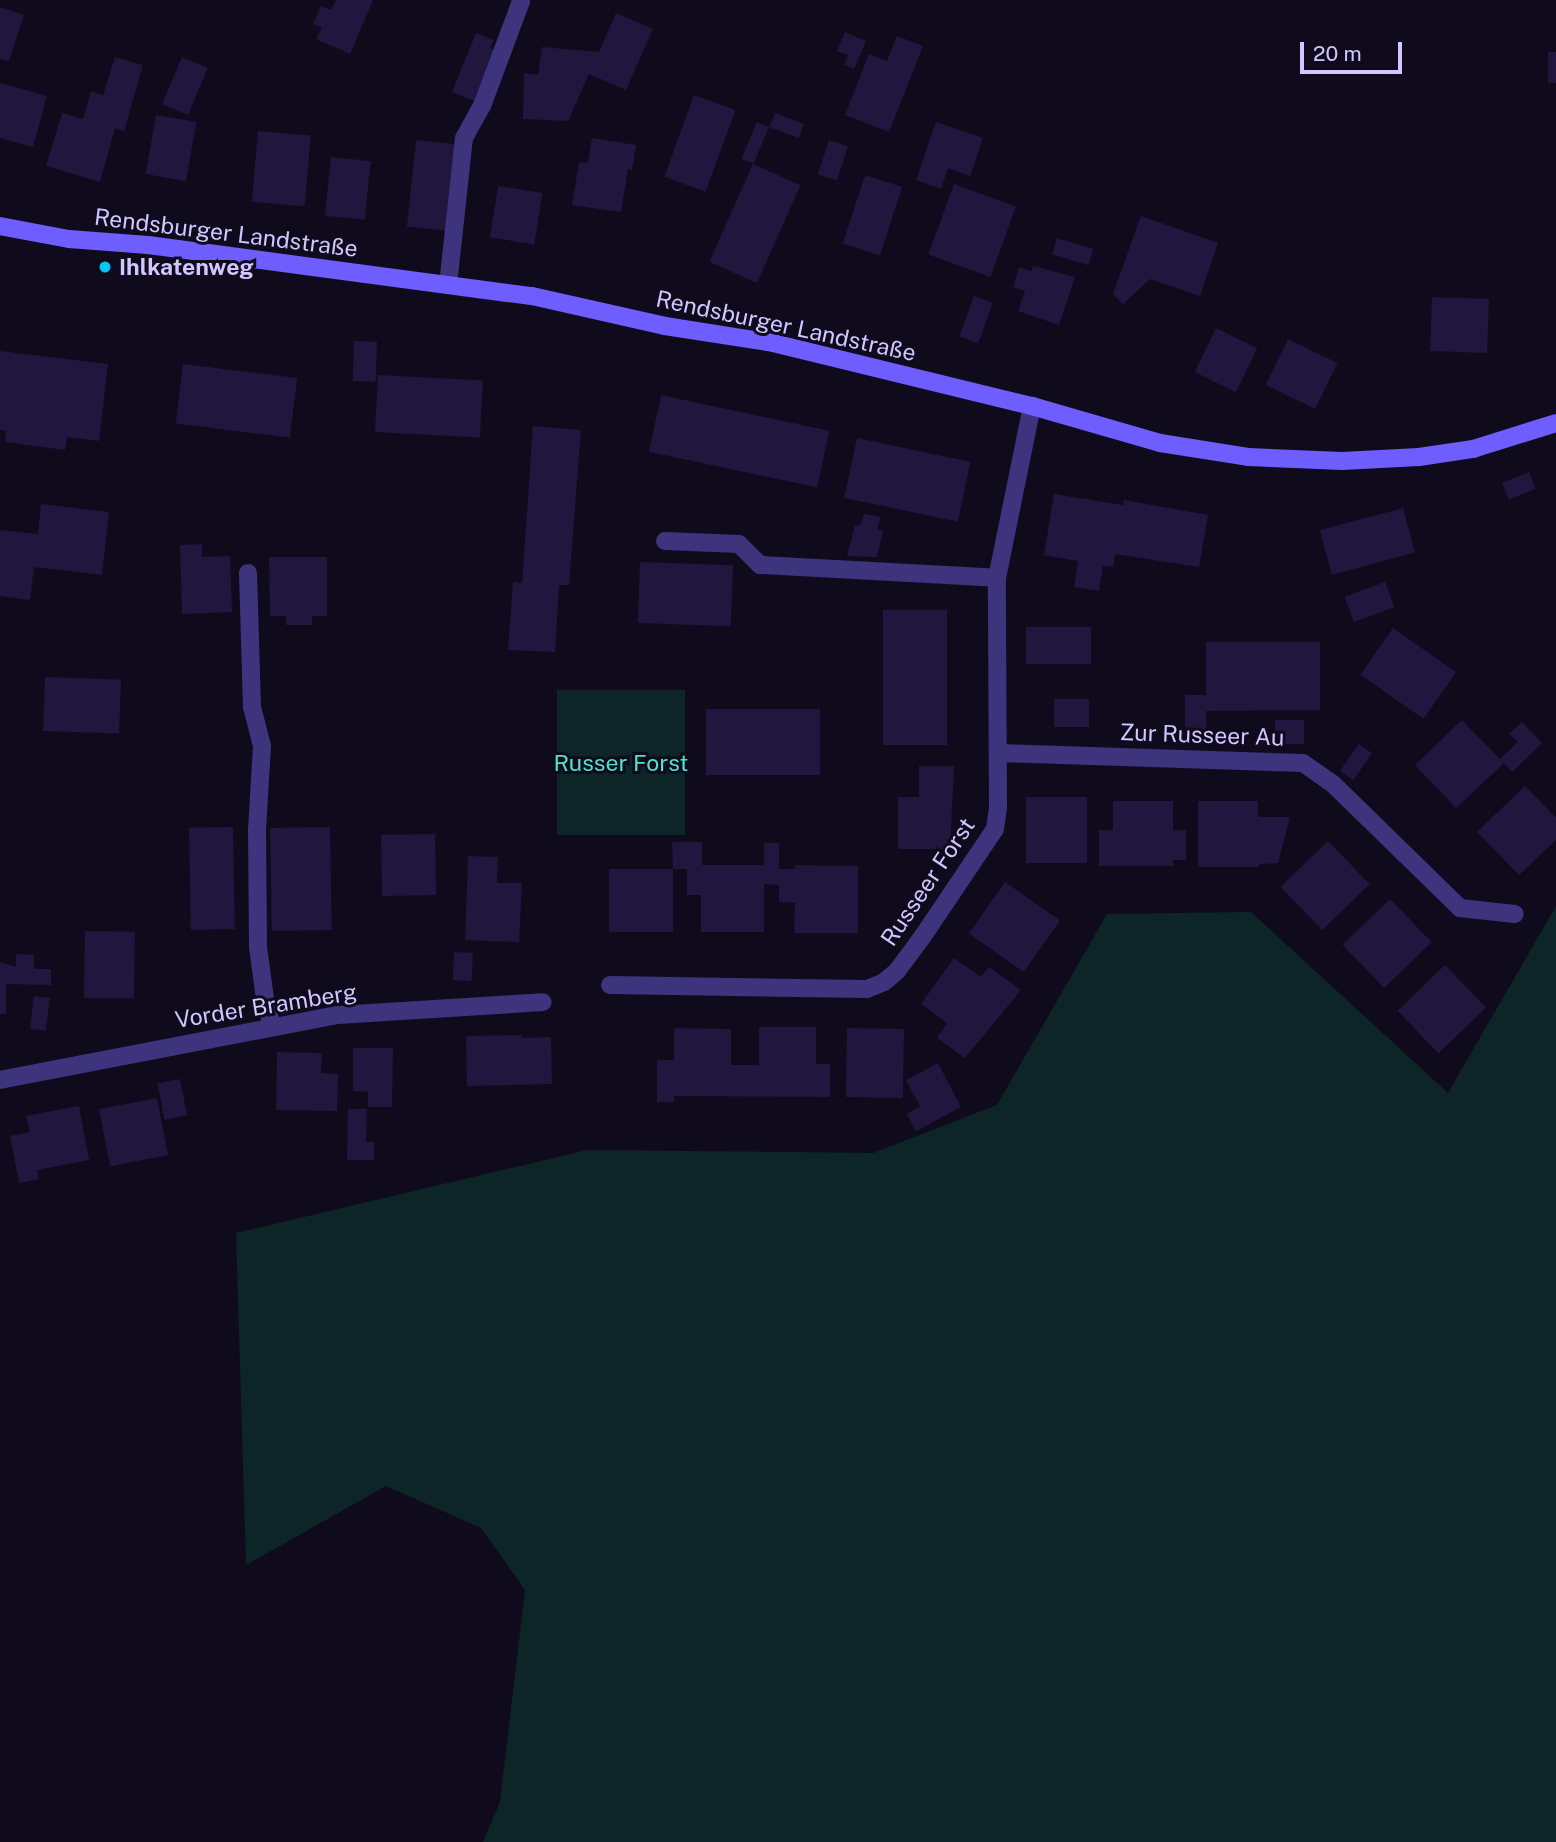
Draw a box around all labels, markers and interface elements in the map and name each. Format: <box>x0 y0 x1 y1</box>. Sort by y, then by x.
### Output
scale bar <box>1304 28 1406 72</box>
text: 20 m <box>1313 41 1362 66</box>
street label: Rendsburger Landstraße <box>93 203 359 263</box>
place label: Ihlkatenweg <box>119 253 254 281</box>
marker: Ihlkatenweg <box>97 259 113 275</box>
street label: Rendsburger Landstraße <box>654 285 918 367</box>
street label: Zur Russeer Au <box>1119 718 1285 752</box>
park label: Russer Forst <box>553 749 689 777</box>
street label: Russeer Forst <box>875 813 981 951</box>
street label: Vorder Bramberg <box>173 978 359 1034</box>

